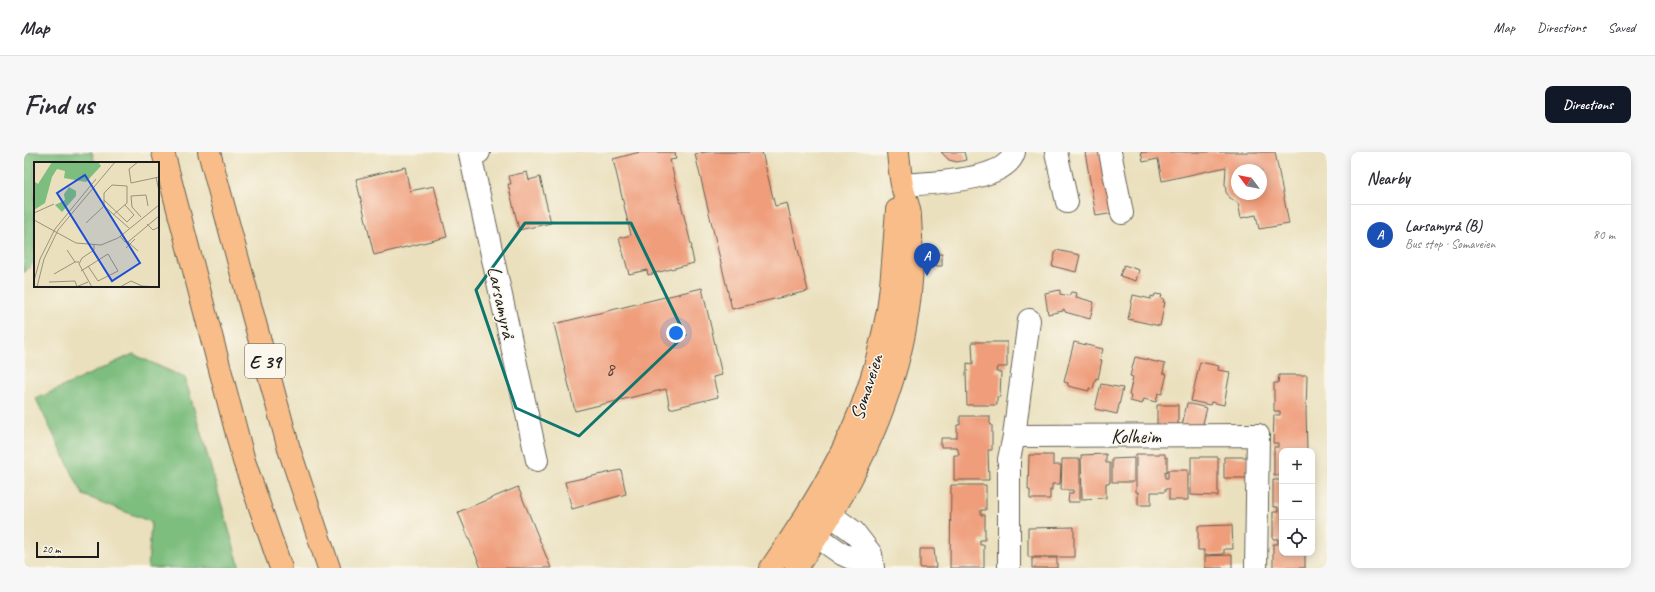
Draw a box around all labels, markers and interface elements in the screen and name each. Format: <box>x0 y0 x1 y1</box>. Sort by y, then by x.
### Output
text: Map <box>20 16 50 40</box>
text: Map <box>1494 19 1515 36</box>
text: Directions <box>1537 19 1586 36</box>
text: Saved <box>1608 19 1635 36</box>
button: Directions <box>1545 86 1631 123</box>
text: Find us <box>24 87 94 122</box>
inset map <box>34 162 159 287</box>
north arrow <box>1231 164 1267 200</box>
text: Nearby <box>1367 168 1410 189</box>
text: Larsamyrå (B) <box>1405 217 1482 236</box>
text: A <box>1377 227 1383 243</box>
text: 80 m <box>1593 227 1615 243</box>
text: Bus stop · Somaveien <box>1405 236 1495 252</box>
pin: A <box>914 243 940 276</box>
street label: Larsamyrå <box>482 264 522 342</box>
your location <box>666 323 686 343</box>
road number: E 39 <box>245 344 285 378</box>
street label: Somaveien <box>844 350 889 423</box>
house number: 8 <box>606 358 616 380</box>
street label: Kolheim <box>1111 424 1162 449</box>
map controls <box>1279 448 1315 556</box>
button: + <box>1279 448 1315 484</box>
button: − <box>1279 484 1315 520</box>
button: locate <box>1279 520 1315 556</box>
scale bar <box>36 540 99 559</box>
text: 20 m <box>42 542 61 556</box>

